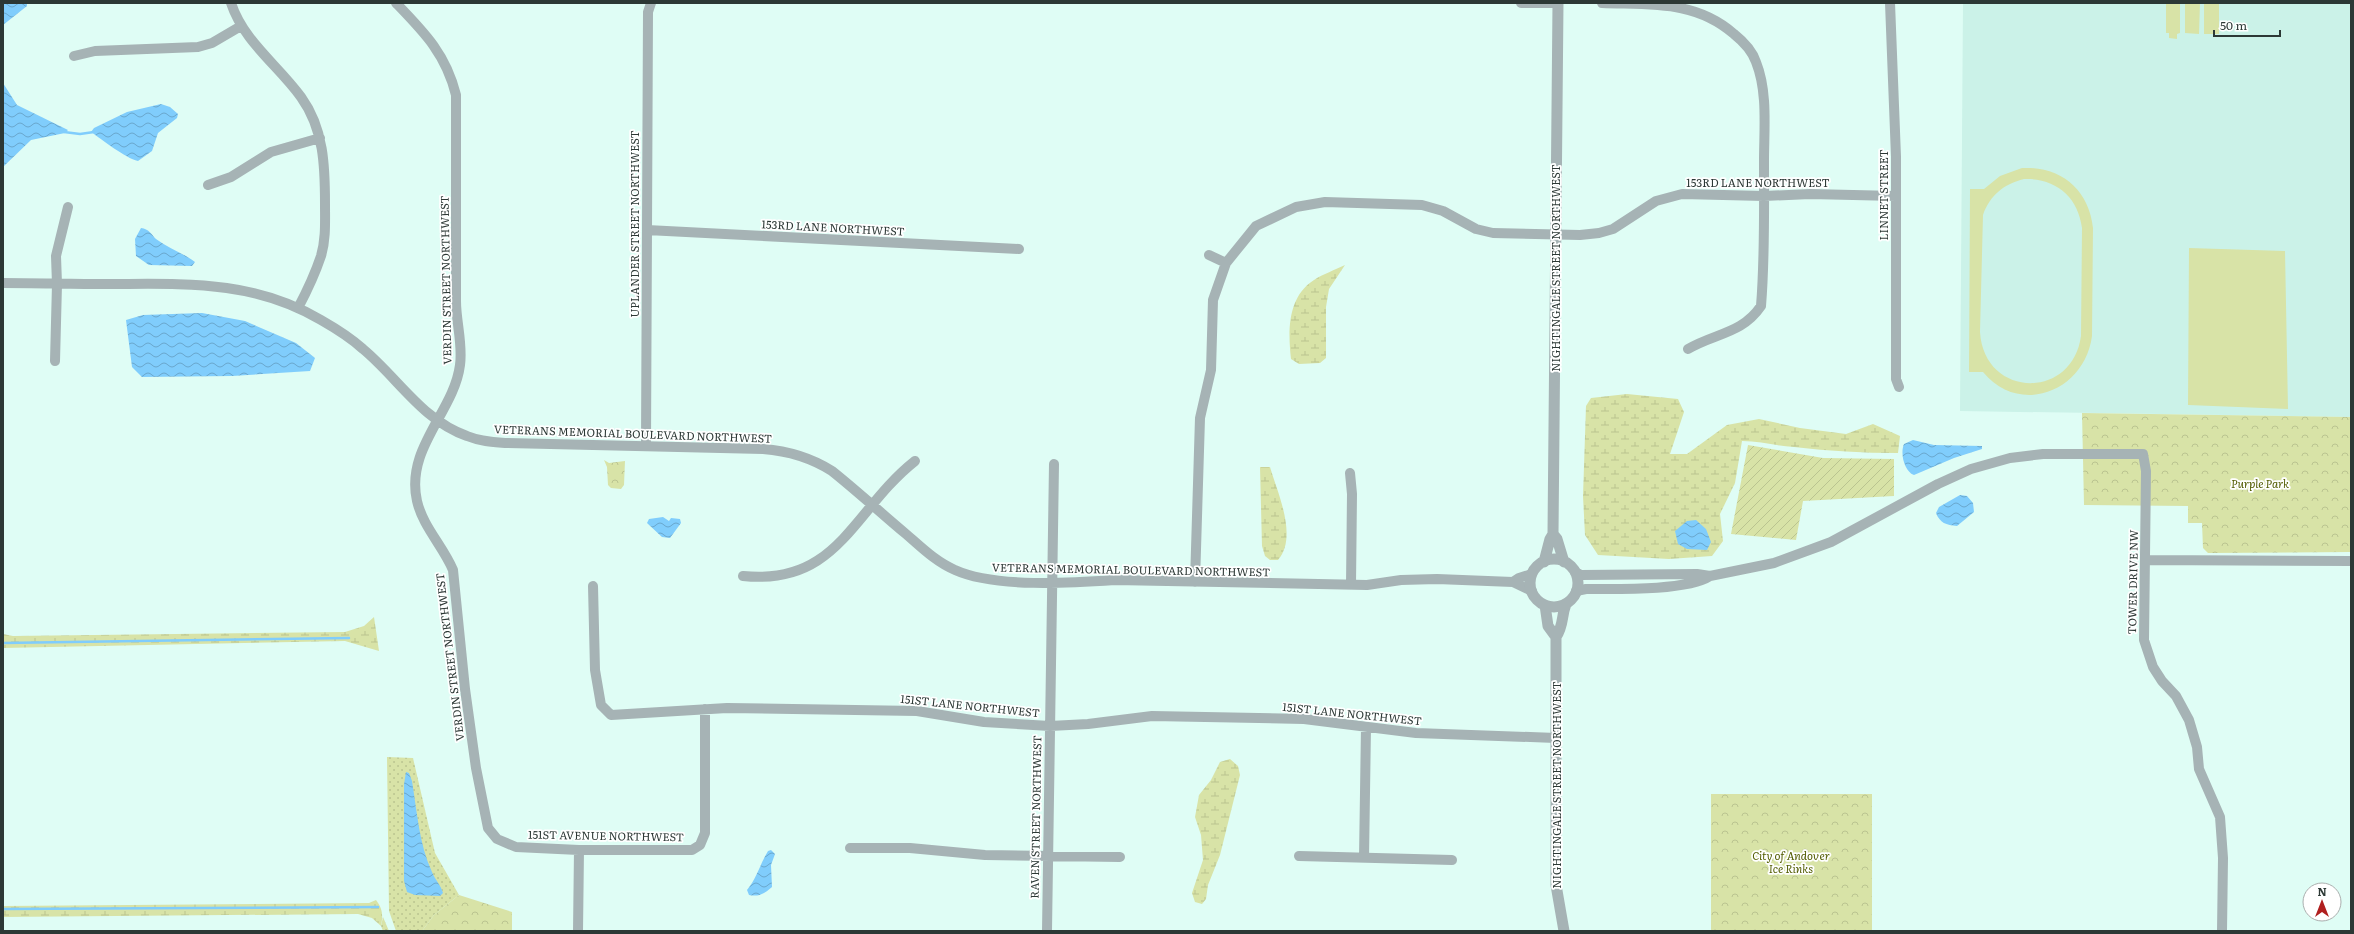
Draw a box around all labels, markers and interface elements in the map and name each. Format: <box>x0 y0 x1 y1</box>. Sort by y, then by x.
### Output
scale bar <box>2214 12 2280 38</box>
text: 50 m <box>2220 16 2247 34</box>
street label: UPLANDER STREET NORTHWEST <box>626 130 642 318</box>
street label: LINNET STREET <box>1875 149 1891 241</box>
street label: NIGHTINGALE STREET NORTHWEST <box>1547 164 1563 372</box>
street label: 153RD LANE NORTHWEST <box>1686 174 1830 190</box>
street label: VERDIN STREET NORTHWEST <box>436 195 454 365</box>
street label: 153RD LANE NORTHWEST <box>761 215 905 239</box>
street label: VETERANS MEMORIAL BOULEVARD NORTHWEST <box>494 420 772 446</box>
park label: Purple Park <box>2231 475 2289 491</box>
street label: TOWER DRIVE NW <box>2123 529 2141 634</box>
street label: VETERANS MEMORIAL BOULEVARD NORTHWEST <box>992 559 1270 579</box>
street label: VERDIN STREET NORTHWEST <box>431 572 467 742</box>
street label: NIGHTINGALE STREET NORTHWEST <box>1548 681 1564 889</box>
street label: 151ST LANE NORTHWEST <box>900 690 1041 720</box>
street label: 151ST LANE NORTHWEST <box>1282 698 1423 728</box>
street label: RAVEN STREET NORTHWEST <box>1026 735 1044 899</box>
street label: 151ST AVENUE NORTHWEST <box>528 826 684 844</box>
park label: City of Andover Ice Rinks <box>1752 847 1830 876</box>
north arrow <box>2302 882 2342 922</box>
text: N <box>2317 883 2327 899</box>

